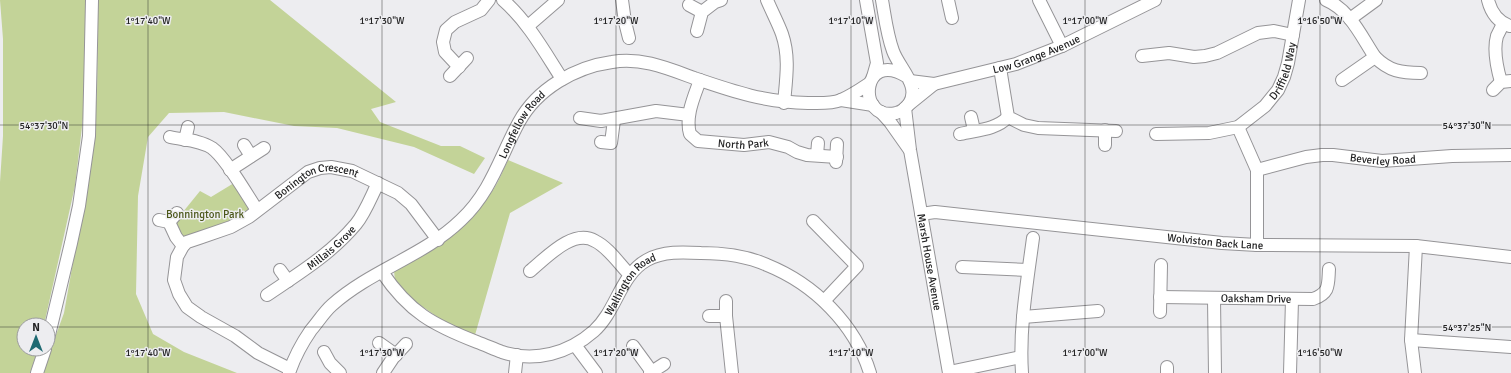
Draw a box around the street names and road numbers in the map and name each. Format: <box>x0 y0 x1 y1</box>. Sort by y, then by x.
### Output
street label: Low Grange Avenue <box>991 32 1082 76</box>
street label: Driffield Way <box>1266 40 1298 102</box>
street label: Longfellow Road <box>496 88 548 160</box>
street label: North Park <box>717 136 770 152</box>
street label: Beverley Road <box>1349 151 1416 168</box>
street label: Bonington Crescent <box>272 160 361 202</box>
street label: Marsh House Avenue <box>915 213 944 311</box>
street label: Millais Grove <box>304 223 358 272</box>
street label: Wolviston Back Lane <box>1167 231 1263 252</box>
street label: Wallington Road <box>602 250 658 318</box>
street label: Oaksham Drive <box>1221 291 1291 305</box>

